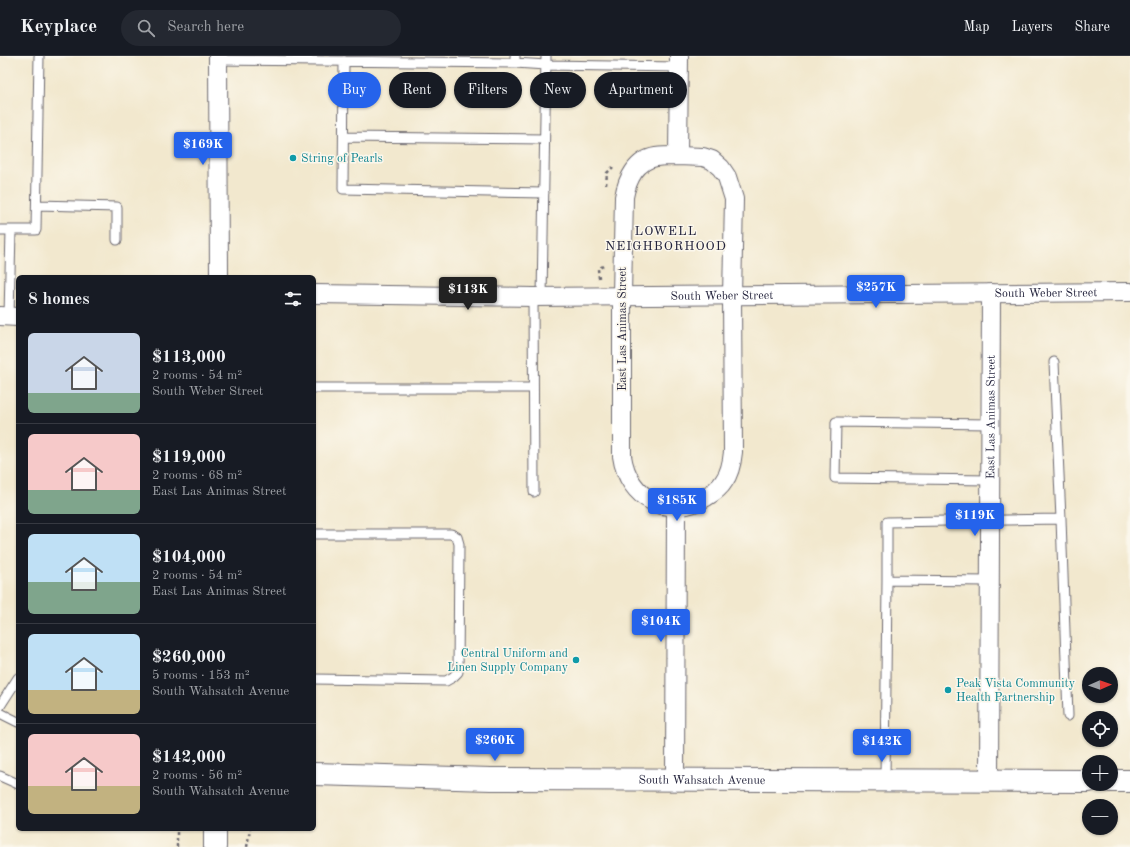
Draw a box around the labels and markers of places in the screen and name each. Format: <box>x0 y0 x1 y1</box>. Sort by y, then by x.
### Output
pin: $169K <box>175 132 231 166</box>
marker: String of Pearls <box>288 153 298 163</box>
place label: String of Pearls <box>301 153 383 165</box>
pin: $257K <box>848 275 904 309</box>
pin: $113K <box>440 277 496 311</box>
pin: $185K <box>649 488 705 522</box>
pin: $119K <box>947 503 1003 537</box>
pin: $104K <box>633 609 689 643</box>
place label: Central Uniform and Linen Supply Company <box>447 648 569 674</box>
marker: Central Uniform and Linen Supply Company <box>571 655 581 665</box>
place label: Peak Vista Community Health Partnership <box>956 678 1076 704</box>
marker: Peak Vista Community Health Partnership <box>943 685 953 695</box>
pin: $260K <box>467 728 523 762</box>
pin: $142K <box>854 729 910 763</box>

